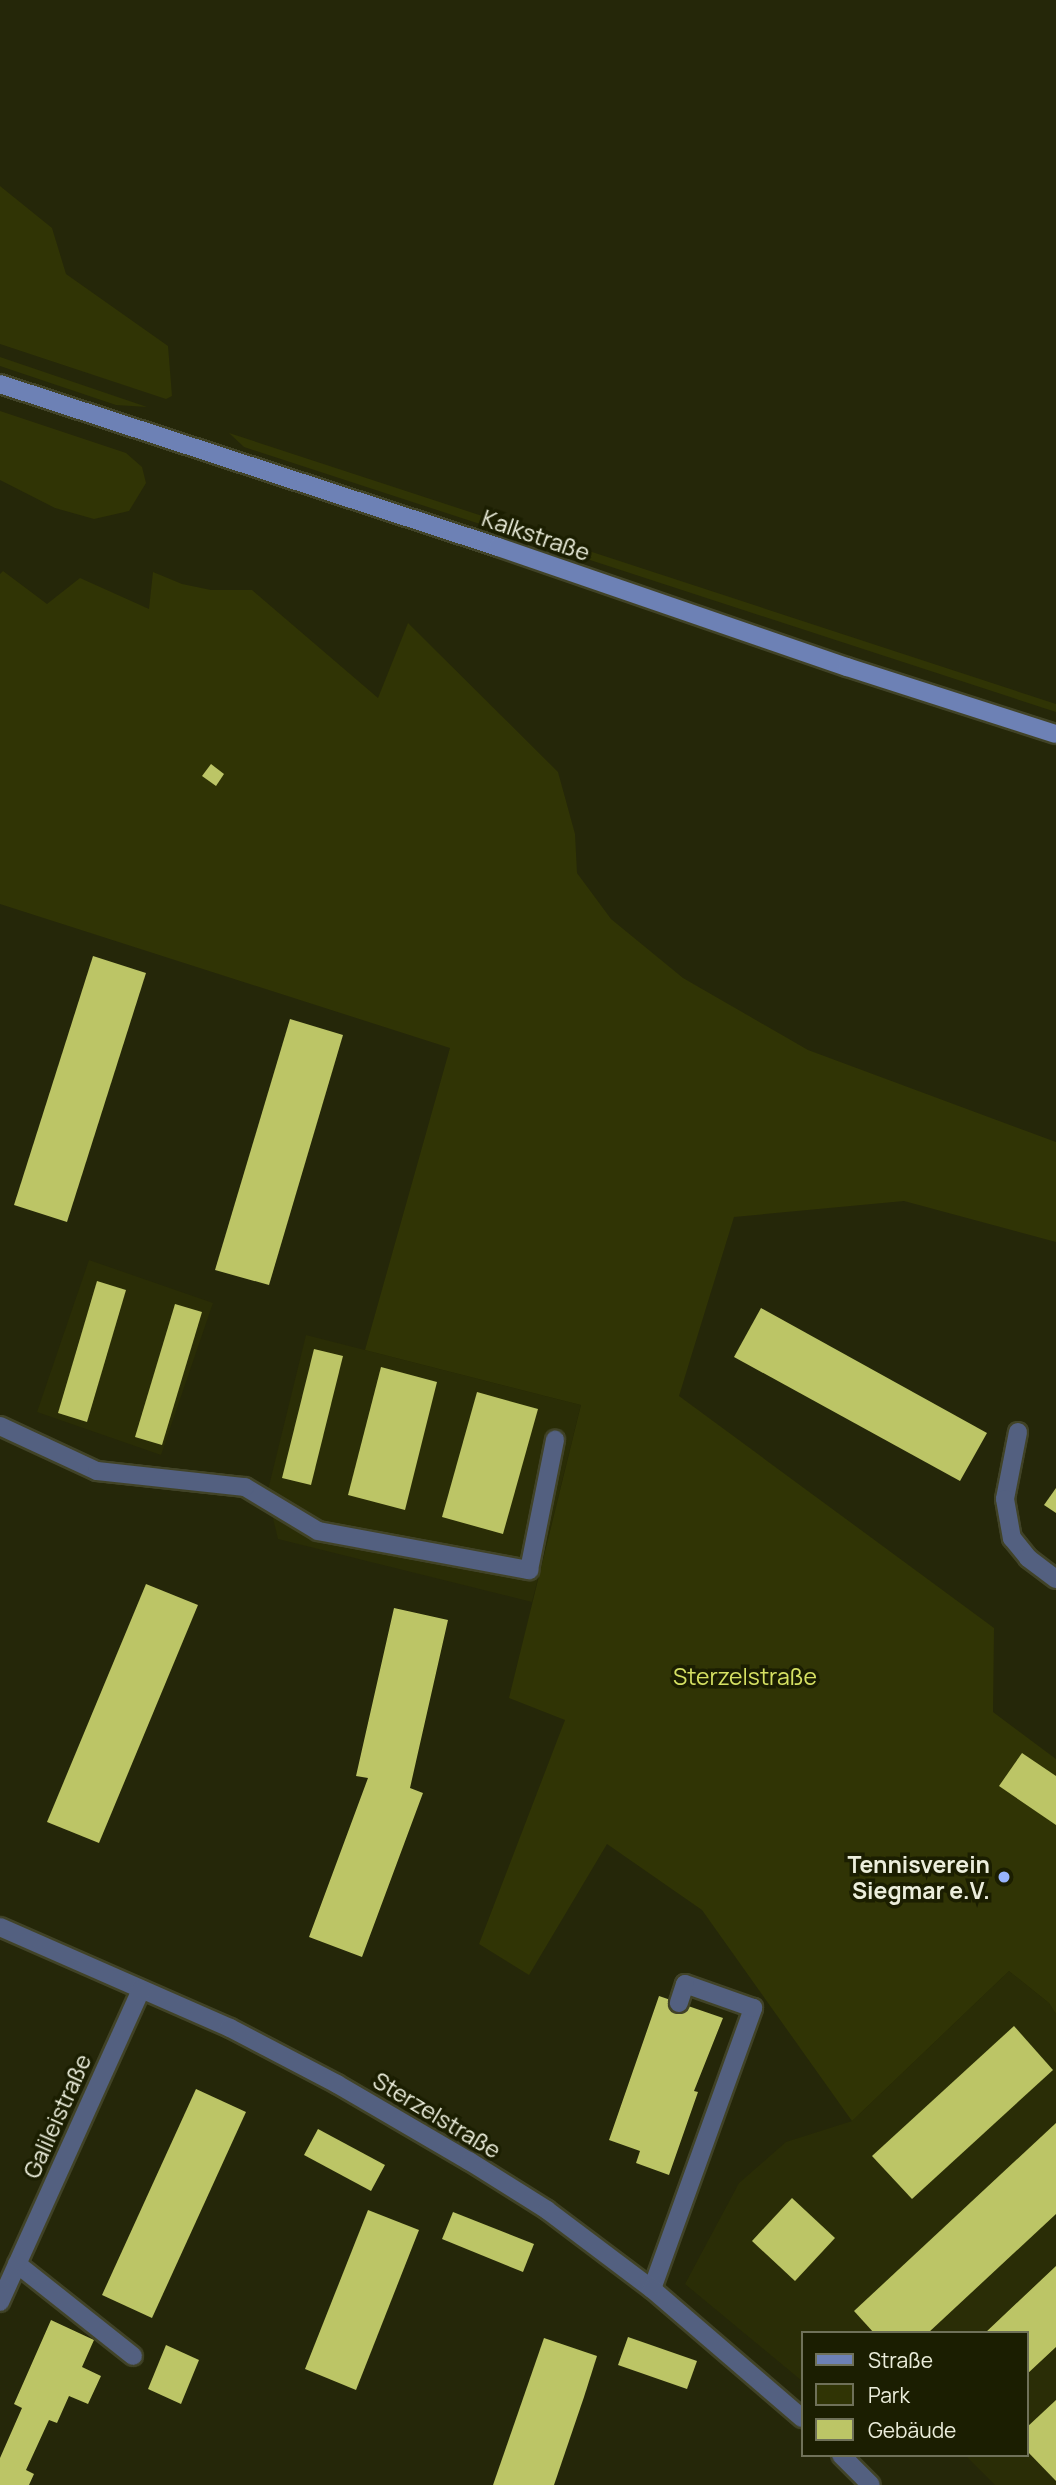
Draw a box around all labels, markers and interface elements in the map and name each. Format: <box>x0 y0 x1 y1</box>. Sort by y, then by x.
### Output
street label: Kalkstraße <box>479 504 593 566</box>
park label: Sterzelstraße <box>673 1662 817 1690</box>
place label: Tennisverein Siegmar e.V. <box>847 1850 990 1904</box>
marker: Tennisverein Siegmar e.V. <box>996 1869 1012 1885</box>
street label: Galileistraße <box>17 2050 97 2182</box>
street label: Sterzelstraße <box>368 2066 506 2164</box>
legend <box>800 2331 1028 2457</box>
text: Straße <box>868 2346 933 2374</box>
text: Park <box>868 2381 910 2409</box>
text: Gebäude <box>868 2416 956 2444</box>

